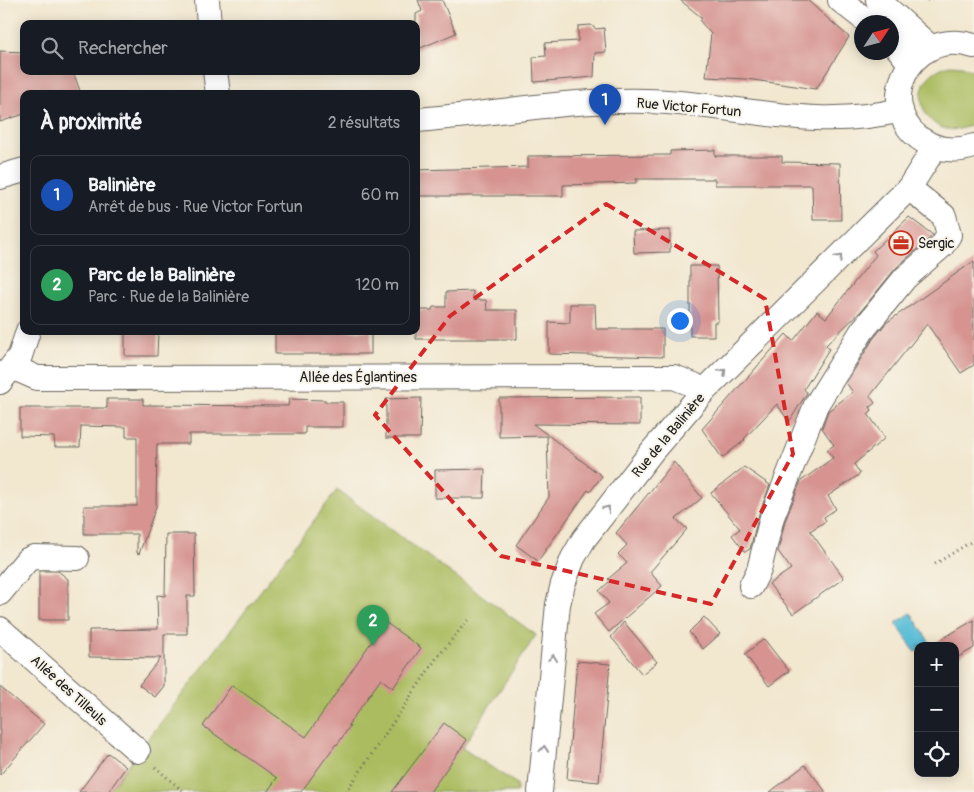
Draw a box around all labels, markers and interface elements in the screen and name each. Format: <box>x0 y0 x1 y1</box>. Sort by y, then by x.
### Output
north arrow <box>854 15 899 60</box>
search box <box>20 20 420 75</box>
icon: search <box>38 34 66 62</box>
text: Rechercher <box>78 36 168 60</box>
pin: 1 <box>589 84 621 125</box>
street label: Rue Victor Fortun <box>636 94 742 121</box>
text: À proximité <box>40 109 143 136</box>
text: 2 résultats <box>328 113 400 133</box>
text: Balinière <box>88 173 155 197</box>
text: 1 <box>54 185 60 205</box>
text: 60 m <box>361 185 399 205</box>
text: Arrêt de bus · Rue Victor Fortun <box>88 197 303 217</box>
office icon: Sergic <box>888 230 914 256</box>
place label: Sergic <box>918 235 955 252</box>
one-way arrow <box>833 254 842 263</box>
text: Parc de la Balinière <box>88 263 235 287</box>
text: 2 <box>53 275 61 295</box>
text: 120 m <box>355 275 399 295</box>
text: Parc · Rue de la Balinière <box>88 287 249 307</box>
your location <box>667 308 693 334</box>
street label: Allée des Églantines <box>299 368 417 386</box>
one-way arrow <box>717 369 726 378</box>
street label: Rue de la Balinière <box>628 390 709 481</box>
one-way arrow <box>602 506 611 515</box>
pin: 2 <box>357 605 389 646</box>
map controls <box>914 642 959 777</box>
button: + <box>914 642 959 687</box>
street label: Allée des Tilleuls <box>27 652 111 730</box>
one-way arrow <box>547 654 558 662</box>
button: − <box>914 687 959 732</box>
button: locate <box>914 732 959 777</box>
one-way arrow <box>538 745 549 753</box>

